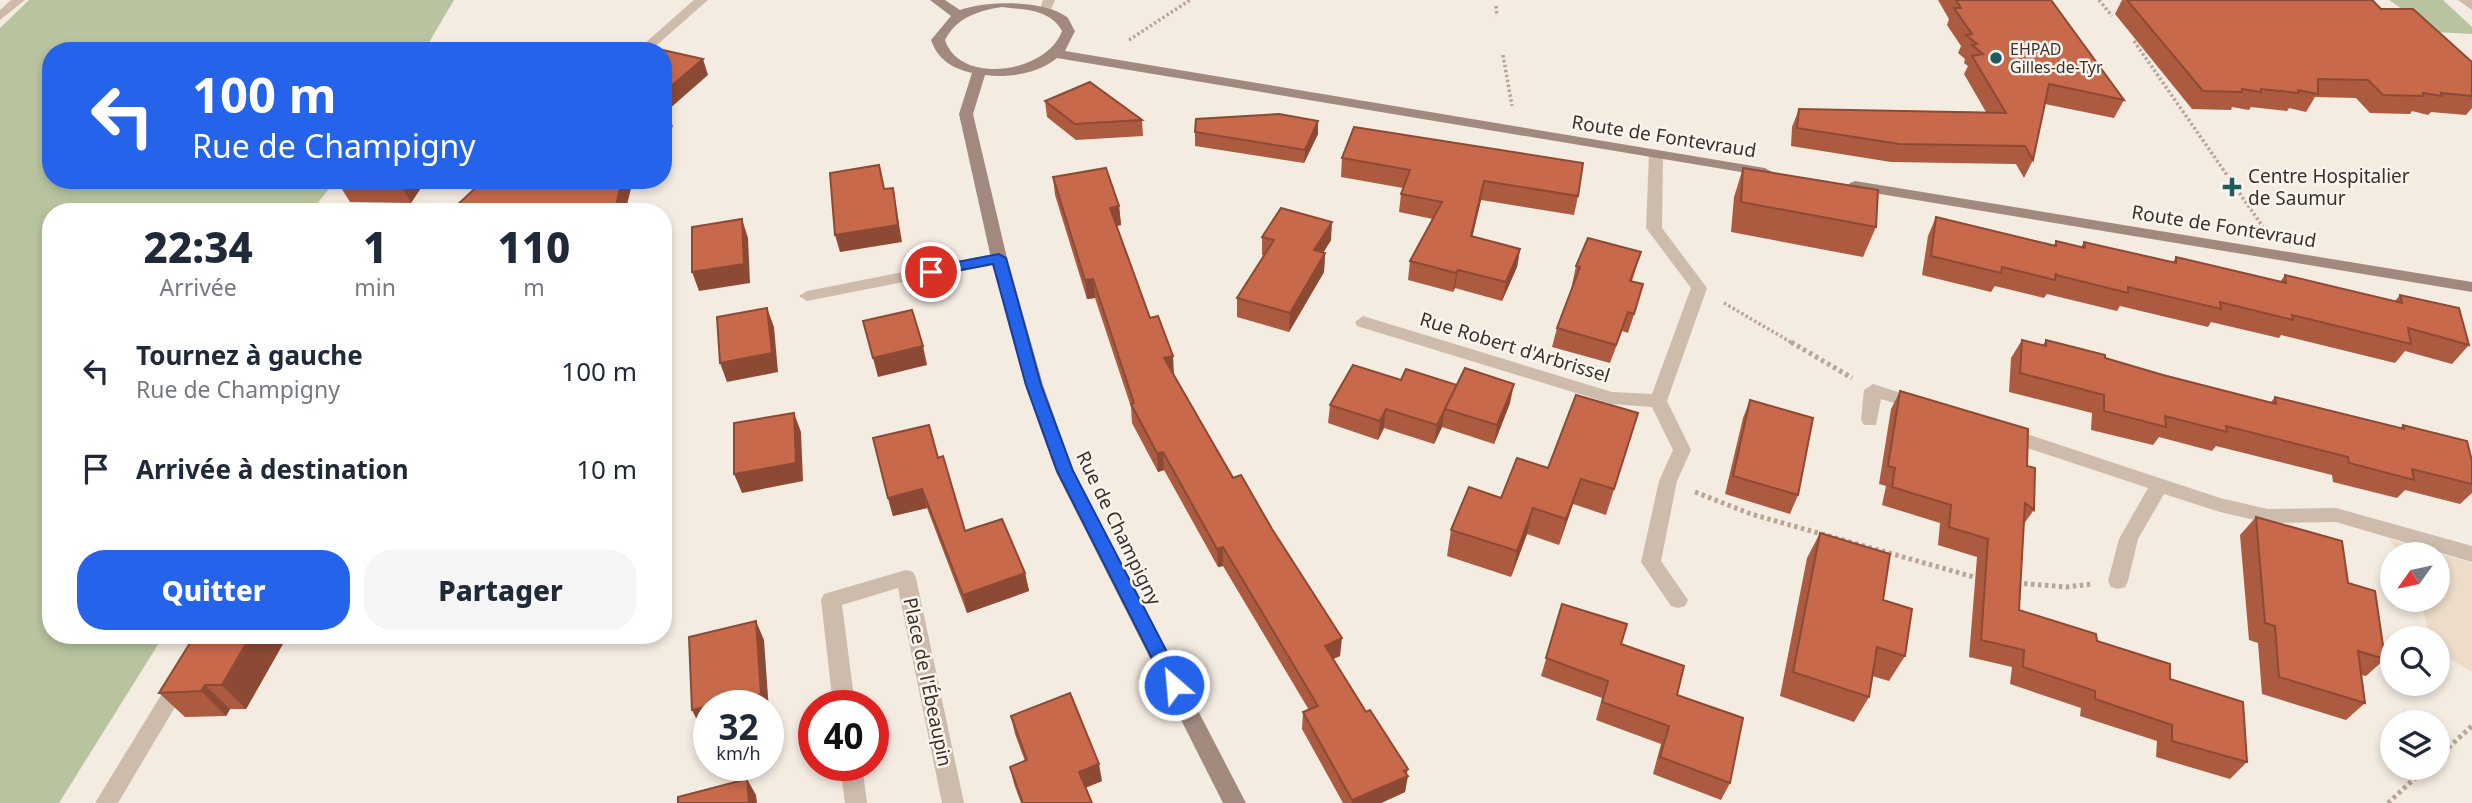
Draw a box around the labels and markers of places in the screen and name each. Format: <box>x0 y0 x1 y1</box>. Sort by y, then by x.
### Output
place label: EHPAD Gilles-de-Tyr <box>2010 38 2103 78</box>
marker: EHPAD Gilles-de-Tyr <box>1988 50 2004 66</box>
place label: Centre Hospitalier de Saumur <box>2248 163 2410 211</box>
marker: Centre Hospitalier de Saumur <box>2222 177 2242 197</box>
pin <box>901 242 961 302</box>

